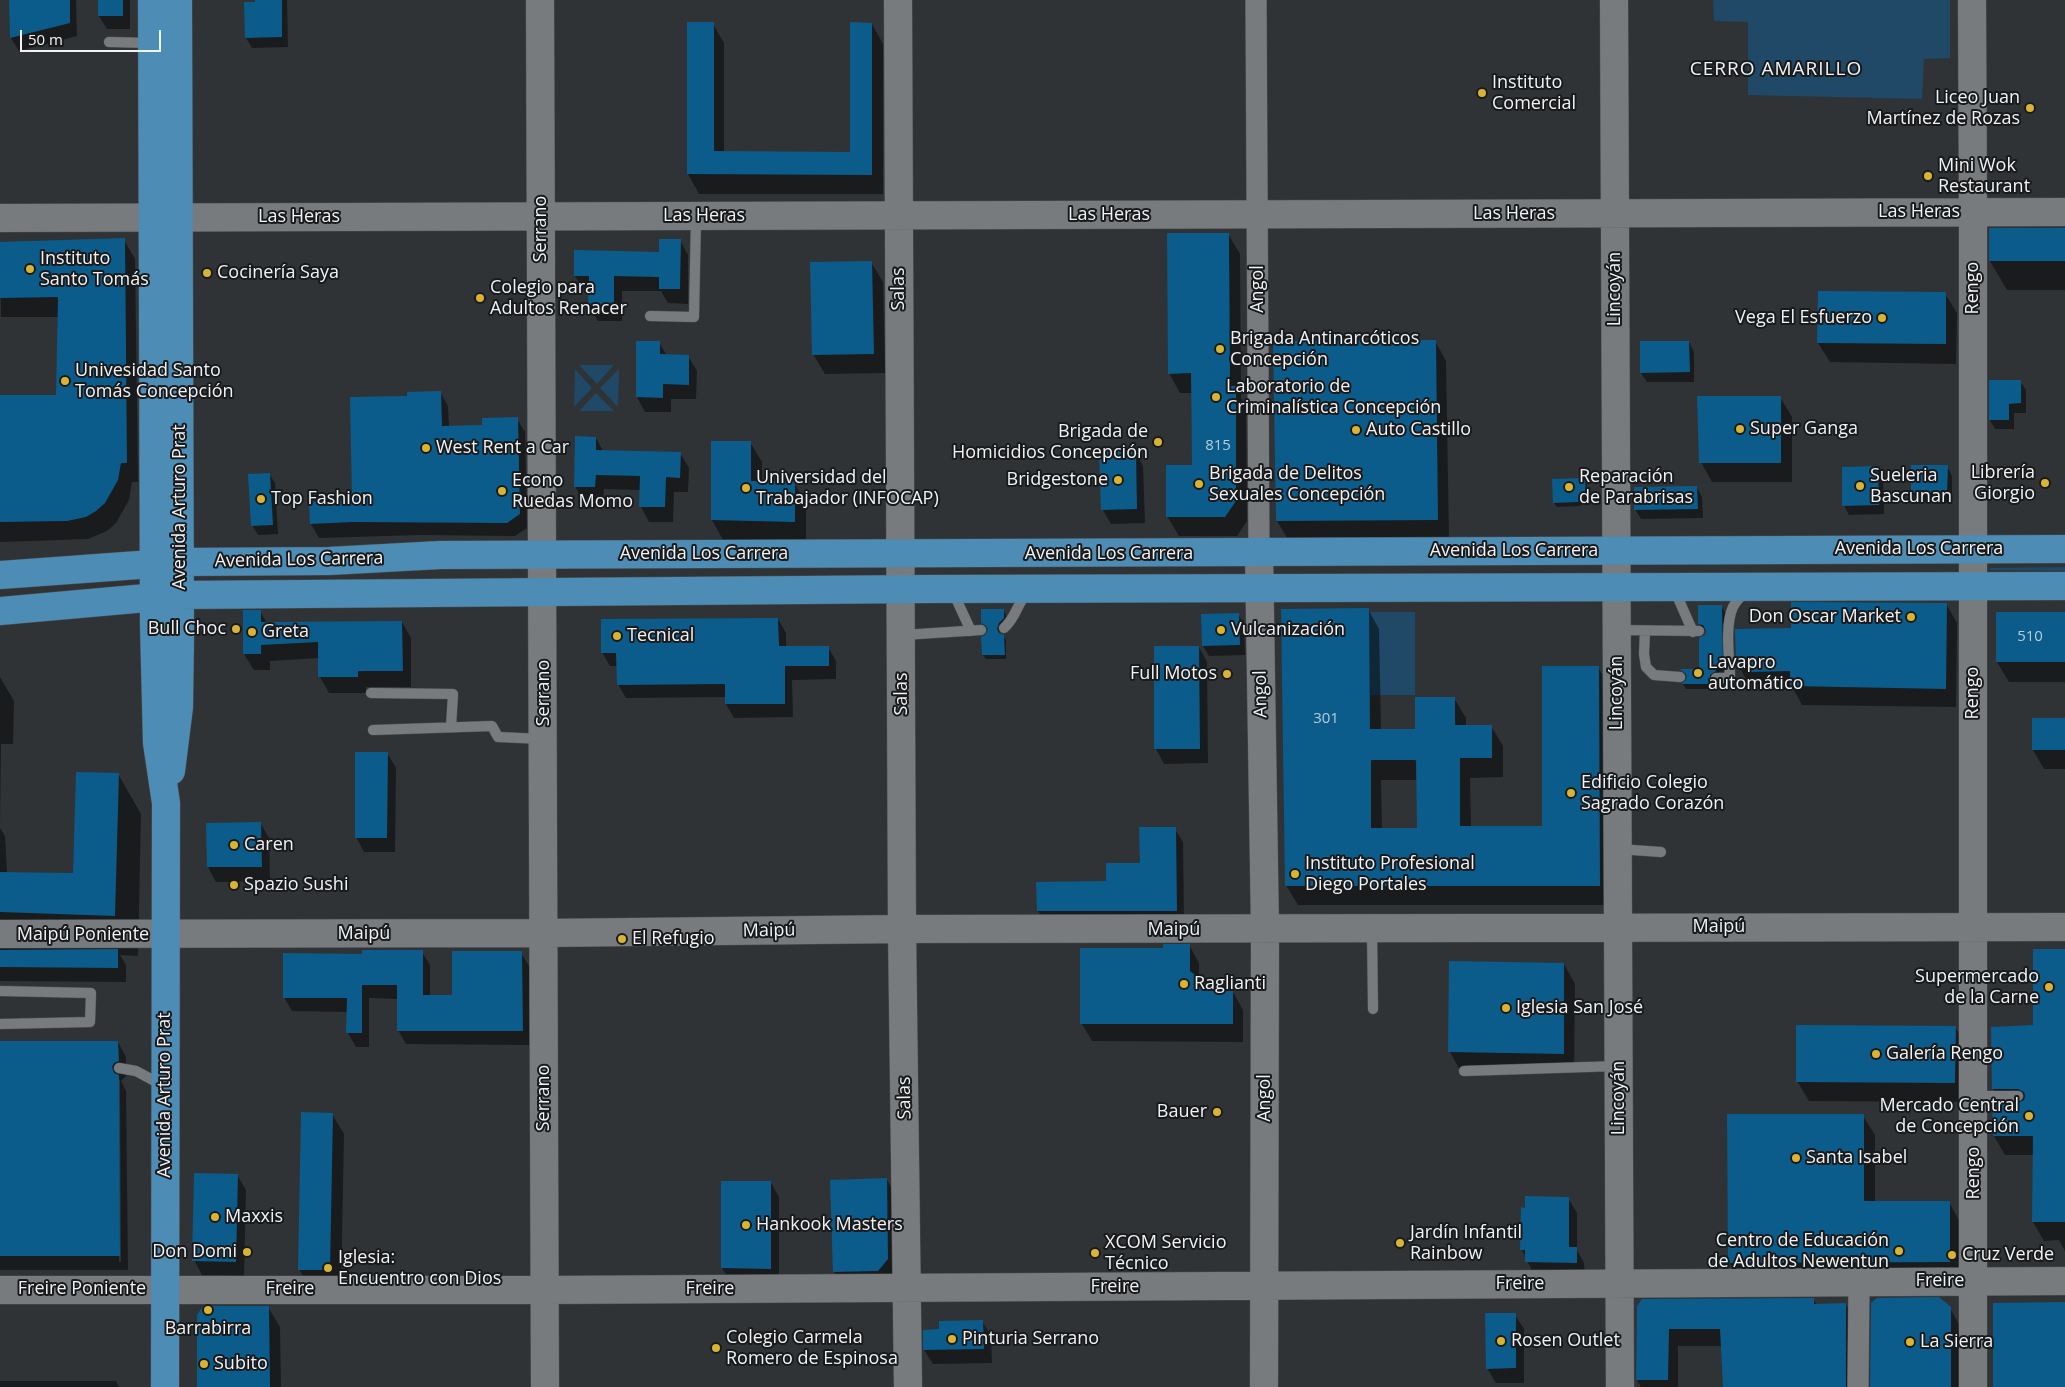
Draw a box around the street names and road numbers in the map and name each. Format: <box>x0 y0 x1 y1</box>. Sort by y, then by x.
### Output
street label: Serrano <box>530 196 552 262</box>
street label: Las Heras <box>1878 201 1960 223</box>
street label: Las Heras <box>1473 203 1555 225</box>
street label: Las Heras <box>1068 204 1150 226</box>
street label: Las Heras <box>663 205 745 227</box>
street label: Las Heras <box>258 206 340 228</box>
street label: Lincoyán <box>1604 252 1626 326</box>
street label: Rengo <box>1962 262 1984 314</box>
street label: Angol <box>1247 265 1269 313</box>
street label: Salas <box>888 268 910 310</box>
street label: Avenida Arturo Prat <box>169 424 191 590</box>
street label: Avenida Los Carrera <box>1835 538 2003 560</box>
street label: Avenida Los Carrera <box>1430 540 1598 562</box>
street label: Avenida Los Carrera <box>620 543 788 565</box>
street label: Avenida Los Carrera <box>1025 543 1193 565</box>
street label: Avenida Los Carrera <box>214 548 384 572</box>
street label: Lincoyán <box>1606 656 1628 730</box>
street label: Serrano <box>533 660 555 726</box>
street label: Rengo <box>1962 667 1984 719</box>
street label: Angol <box>1250 670 1272 718</box>
street label: Salas <box>891 673 913 715</box>
street label: Maipú <box>1693 916 1745 938</box>
street label: Maipú <box>1148 919 1200 941</box>
street label: Maipú <box>742 920 796 942</box>
street label: Maipú <box>338 923 390 945</box>
street label: Maipú Poniente <box>17 924 149 946</box>
street label: Avenida Arturo Prat <box>154 1012 176 1178</box>
street label: Lincoyán <box>1608 1061 1630 1135</box>
street label: Serrano <box>533 1065 555 1131</box>
street label: Angol <box>1254 1074 1276 1122</box>
street label: Salas <box>894 1076 916 1120</box>
street label: Rengo <box>1963 1147 1985 1199</box>
street label: Freire <box>1916 1270 1964 1292</box>
street label: Freire <box>1496 1273 1544 1295</box>
street label: Freire <box>1091 1276 1139 1298</box>
street label: Freire Poniente <box>18 1278 146 1300</box>
street label: Freire <box>266 1278 314 1300</box>
street label: Freire <box>686 1278 734 1300</box>

